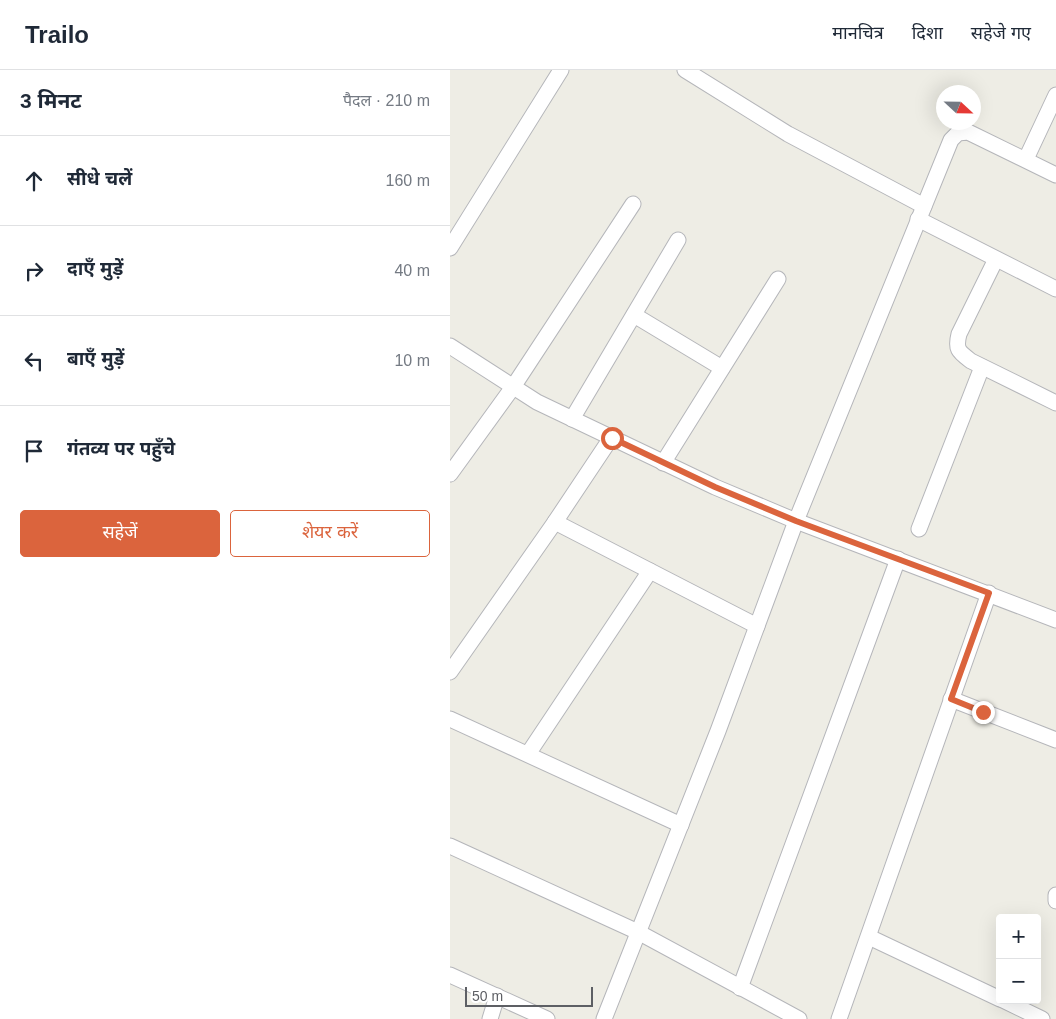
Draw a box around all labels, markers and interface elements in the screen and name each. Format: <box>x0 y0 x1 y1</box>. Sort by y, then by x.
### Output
text: Trailo <box>25 21 89 48</box>
text: मानचित्र <box>832 23 884 43</box>
text: दिशा <box>912 23 943 43</box>
text: सहेजे गए <box>971 23 1031 43</box>
north arrow <box>936 85 981 130</box>
text: 3 मिनट <box>20 89 82 112</box>
text: पैदल · 210 m <box>343 92 430 109</box>
icon: ahead <box>20 167 48 195</box>
text: सीधे चलें <box>67 168 132 189</box>
text: 160 m <box>386 172 430 189</box>
icon: right <box>20 257 48 285</box>
text: दाएँ मुड़ें <box>67 258 123 279</box>
text: 40 m <box>394 262 430 279</box>
icon: left <box>20 347 48 375</box>
text: बाएँ मुड़ें <box>67 348 124 369</box>
text: 10 m <box>394 352 430 369</box>
route start <box>601 427 624 450</box>
icon: arrive <box>20 437 48 465</box>
text: गंतव्य पर पहुँचे <box>67 438 175 459</box>
button: सहेजें <box>20 510 220 557</box>
button: शेयर करें <box>230 510 430 557</box>
route end <box>972 701 995 724</box>
map controls <box>996 914 1041 1004</box>
button: + <box>996 914 1041 959</box>
button: − <box>996 959 1041 1004</box>
scale bar <box>465 984 592 1007</box>
text: 50 m <box>472 988 503 1004</box>

